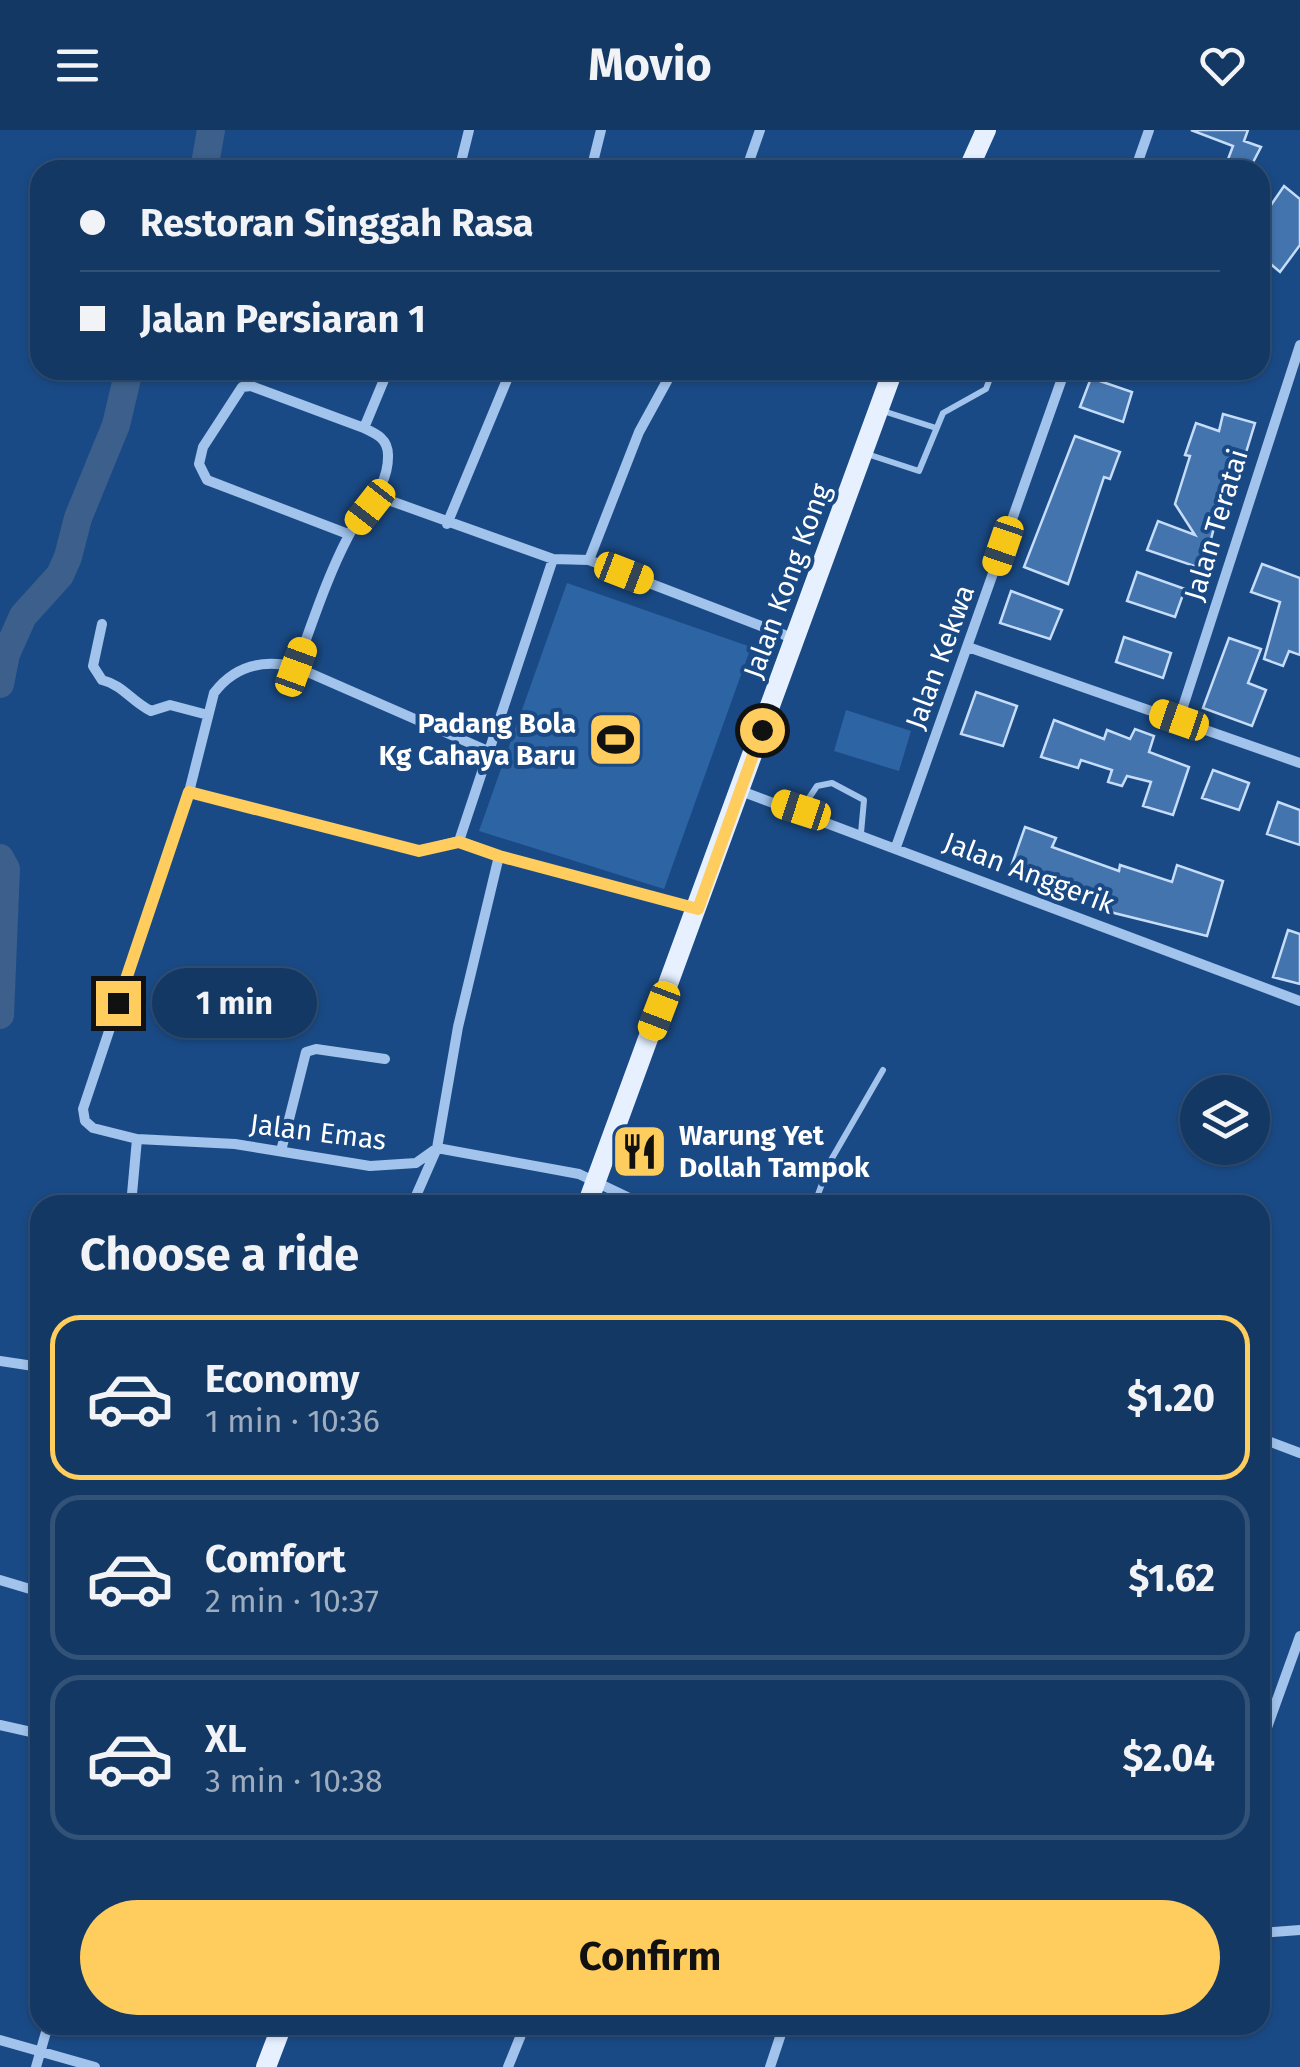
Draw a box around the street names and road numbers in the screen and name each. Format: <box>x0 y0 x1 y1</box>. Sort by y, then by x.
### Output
street label: Jalan Teratai <box>1177 445 1255 605</box>
street label: Jalan Kong Kong <box>736 479 838 683</box>
street label: Jalan Kekwa <box>899 580 981 734</box>
street label: Jalan Anggerik <box>939 825 1120 921</box>
street label: Jalan Emas <box>248 1107 388 1157</box>

